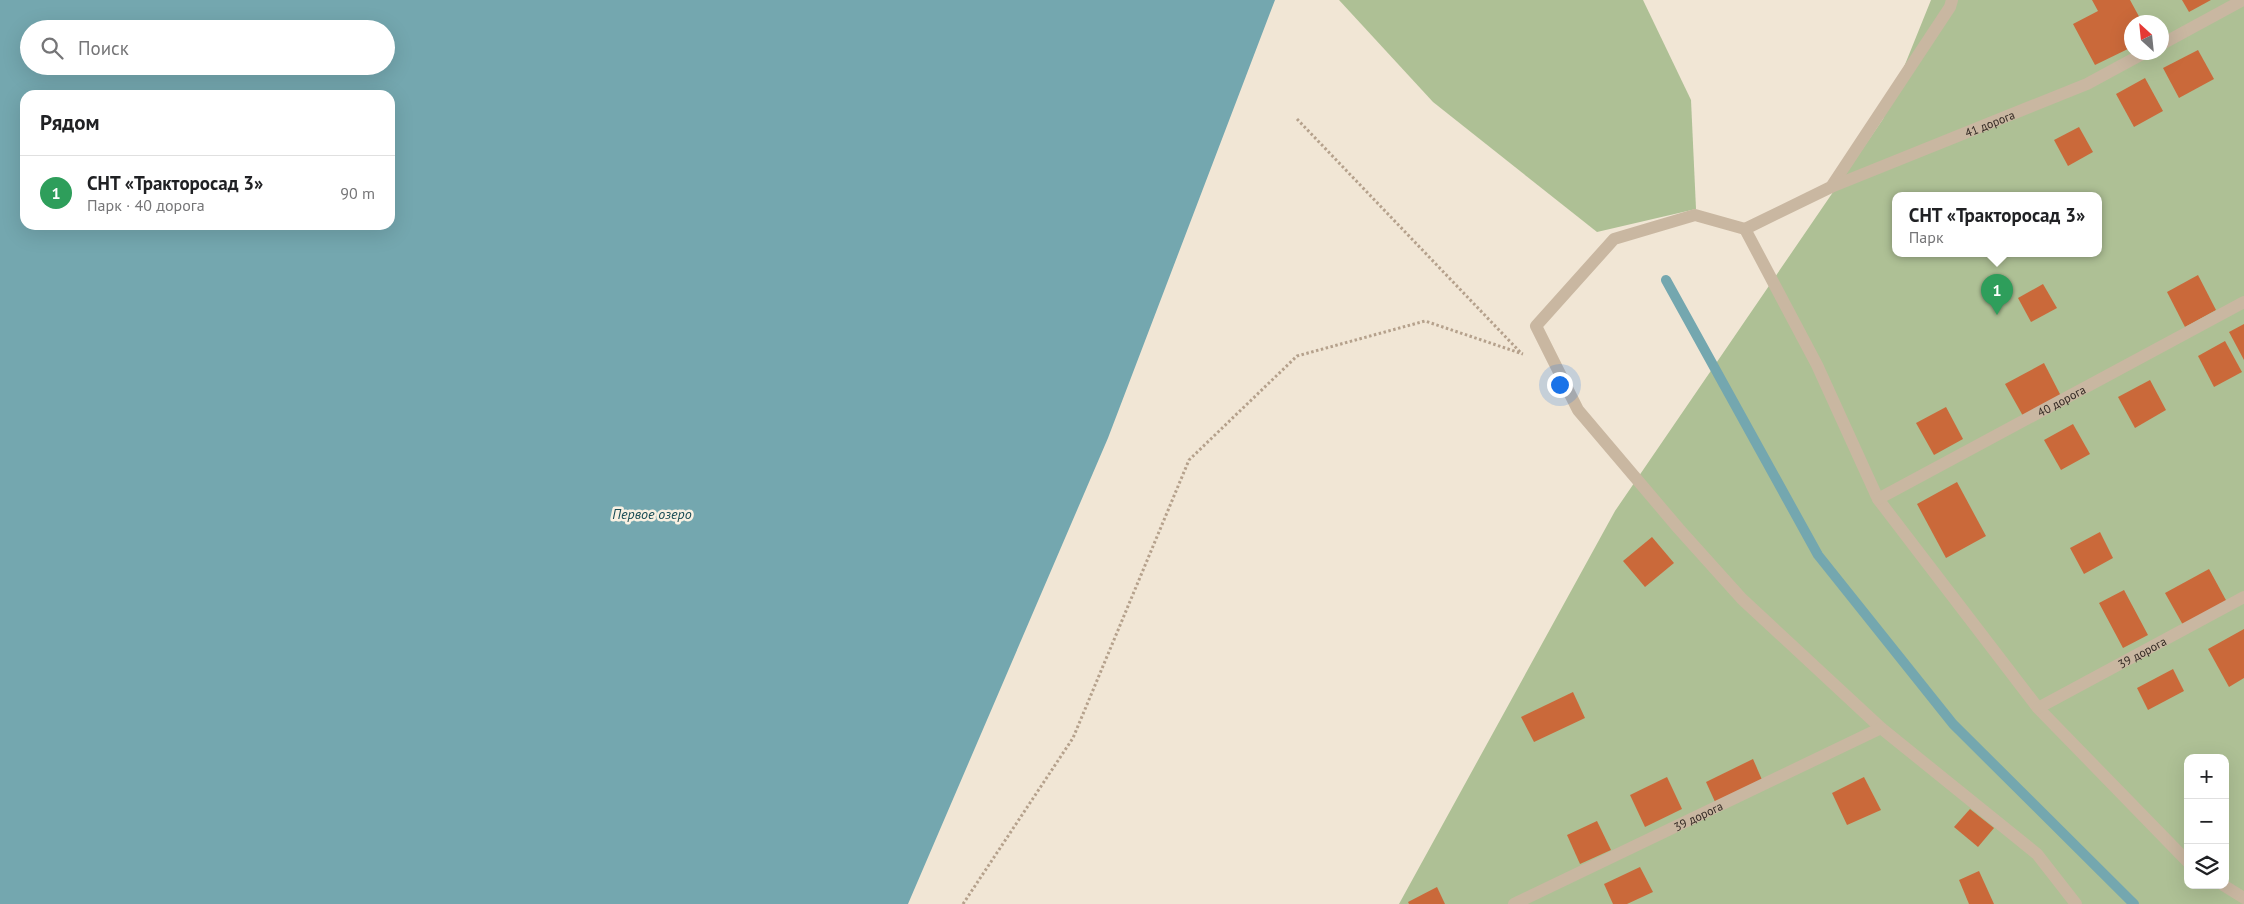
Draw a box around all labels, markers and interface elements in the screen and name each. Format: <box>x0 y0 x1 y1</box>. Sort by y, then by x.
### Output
north arrow <box>2124 15 2169 60</box>
search box <box>20 20 395 75</box>
icon: search <box>38 34 66 62</box>
text: Поиск <box>78 36 129 60</box>
street label: 41 дорога <box>1962 106 2017 140</box>
text: Рядом <box>40 109 99 136</box>
text: СНТ «Тракторосад 3» <box>87 171 263 195</box>
text: 1 <box>51 183 61 203</box>
text: 90 m <box>340 183 375 203</box>
popup <box>1892 192 2102 257</box>
text: Парк · 40 дорога <box>87 195 205 215</box>
text: СНТ «Тракторосад 3» <box>1909 203 2085 227</box>
text: Парк <box>1909 227 1944 247</box>
pin: 1 <box>1981 274 2013 315</box>
your location <box>1547 372 1573 398</box>
street label: 40 дорога <box>2034 381 2088 419</box>
water label: Первое озеро <box>612 505 692 523</box>
street label: 39 дорога <box>2115 633 2169 671</box>
map controls <box>2184 754 2229 889</box>
button: + <box>2184 754 2229 799</box>
street label: 39 дорога <box>1671 798 1725 834</box>
button: − <box>2184 799 2229 844</box>
button: layers <box>2184 844 2229 889</box>

